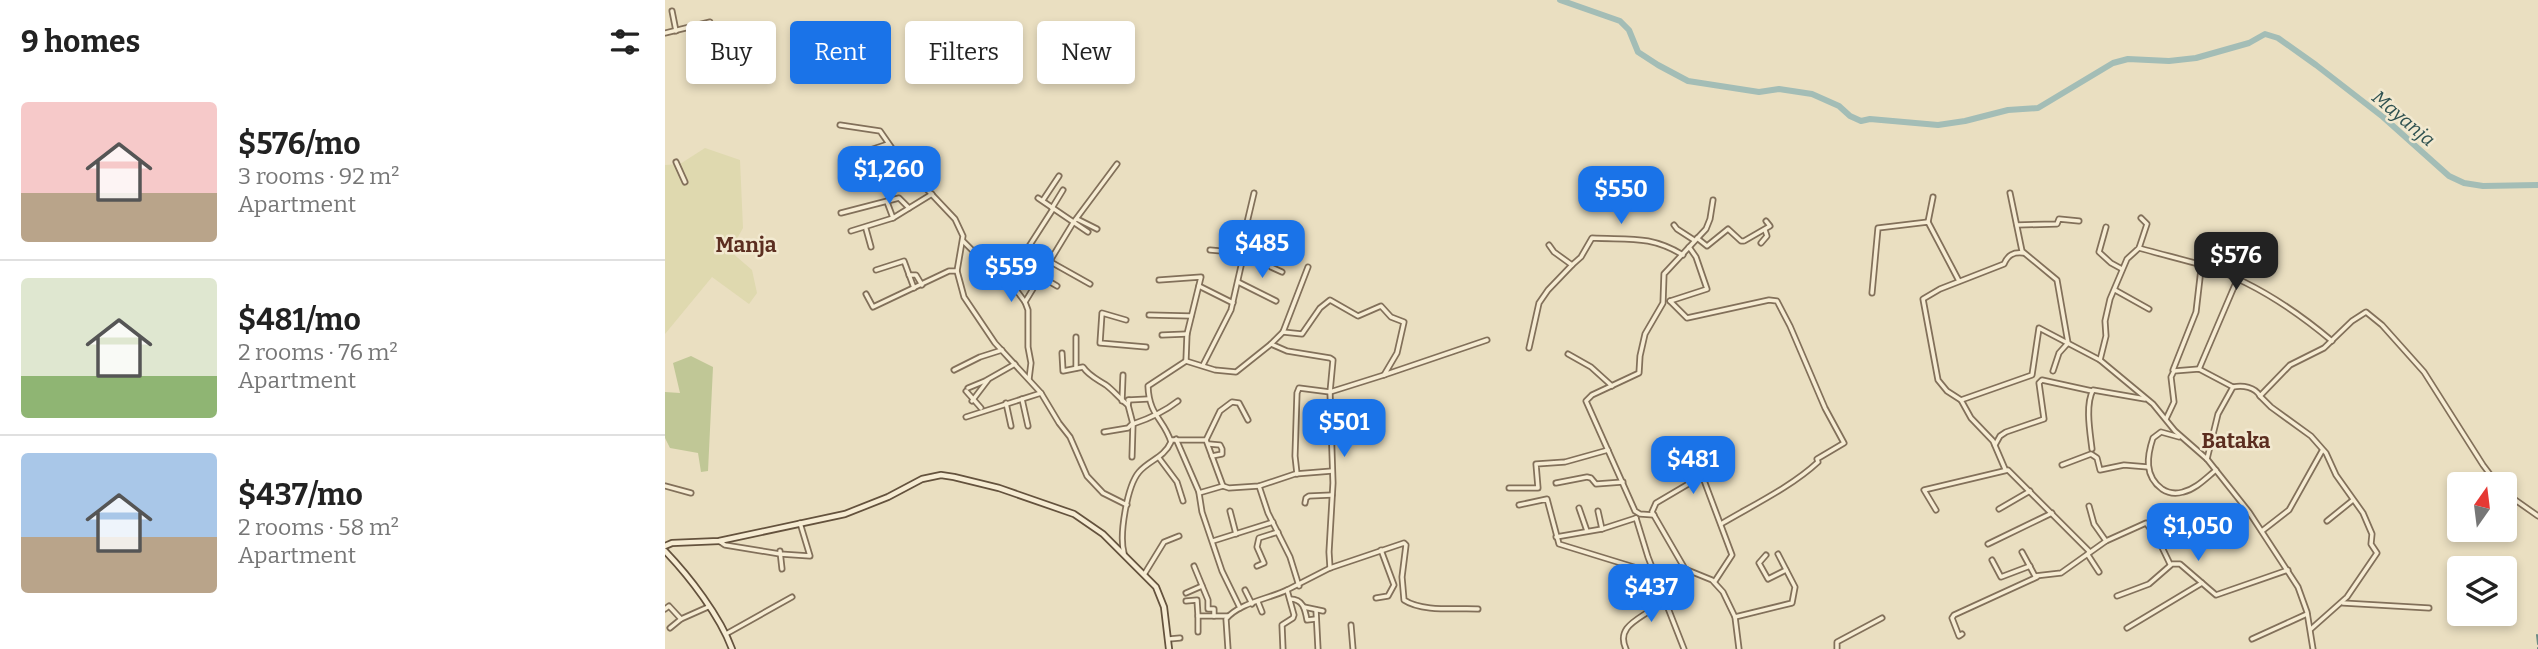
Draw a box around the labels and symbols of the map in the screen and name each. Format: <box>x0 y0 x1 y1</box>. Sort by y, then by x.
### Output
water label: Mayanja <box>2368 86 2440 151</box>
pin: $1,260 <box>832 146 946 206</box>
pin: $550 <box>1580 166 1662 226</box>
pin: $485 <box>1221 220 1303 280</box>
district label: Manja <box>715 232 777 258</box>
pin: $576 <box>2195 232 2277 292</box>
pin: $559 <box>970 244 1052 304</box>
pin: $501 <box>1303 400 1385 459</box>
district label: Bataka <box>2202 428 2271 454</box>
pin: $481 <box>1652 436 1734 496</box>
north arrow <box>2447 472 2517 542</box>
pin: $1,050 <box>2141 504 2255 563</box>
pin: $437 <box>1610 564 1692 624</box>

